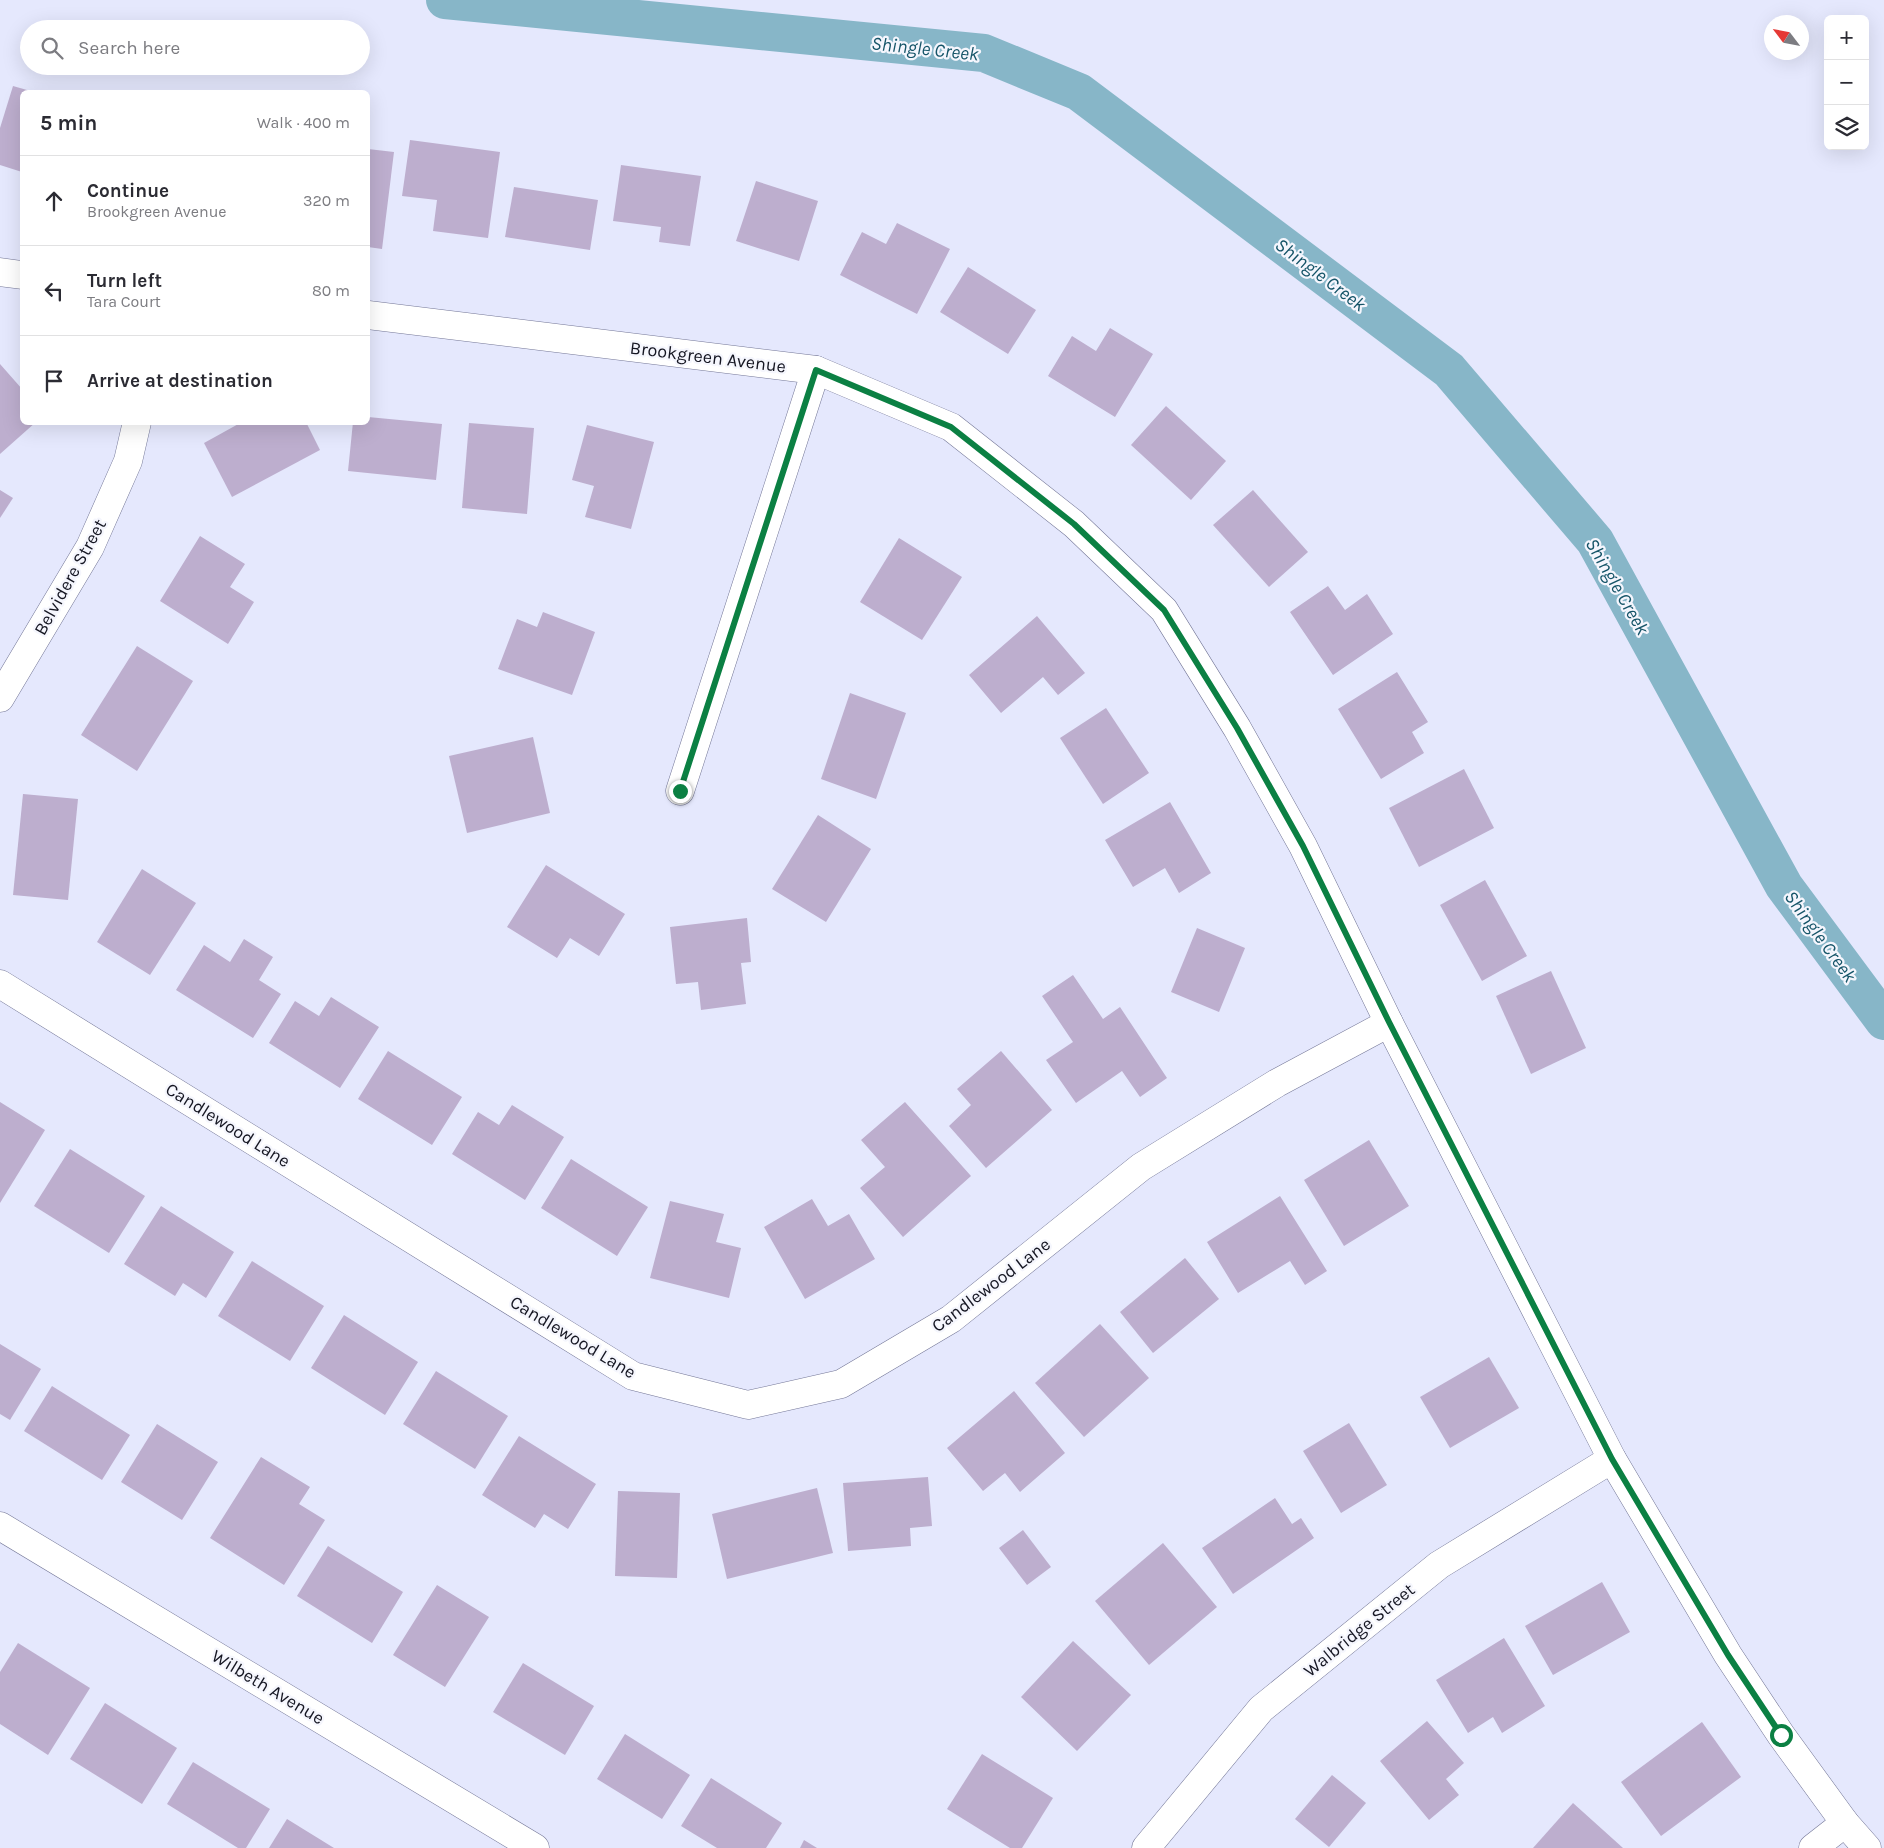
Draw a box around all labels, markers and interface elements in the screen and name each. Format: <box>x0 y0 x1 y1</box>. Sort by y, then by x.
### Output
north arrow <box>1764 15 1809 60</box>
map controls <box>1824 15 1869 150</box>
button: + <box>1824 15 1869 60</box>
search box <box>20 20 370 75</box>
water label: Shingle Creek <box>870 32 980 66</box>
icon: search <box>38 34 66 62</box>
text: Search here <box>78 37 180 59</box>
button: − <box>1824 60 1869 105</box>
button: layers <box>1824 105 1869 150</box>
text: 5 min <box>40 111 97 135</box>
text: Walk · 400 m <box>257 113 350 132</box>
text: Continue <box>87 180 169 202</box>
icon: ahead <box>40 187 68 215</box>
text: 320 m <box>303 191 350 210</box>
text: Brookgreen Avenue <box>87 202 227 221</box>
water label: Shingle Creek <box>1271 234 1370 316</box>
text: Turn left <box>87 270 162 292</box>
icon: left <box>40 277 68 305</box>
text: 80 m <box>312 281 350 300</box>
text: Tara Court <box>87 292 161 311</box>
street label: Brookgreen Avenue <box>629 337 787 377</box>
icon: arrive <box>40 367 68 395</box>
text: Arrive at destination <box>87 370 273 392</box>
street label: Belvidere Street <box>29 515 111 639</box>
water label: Shingle Creek <box>1581 534 1654 639</box>
route end <box>669 780 692 803</box>
water label: Shingle Creek <box>1780 887 1861 987</box>
street label: Candlewood Lane <box>162 1078 294 1172</box>
street label: Candlewood Lane <box>927 1233 1055 1337</box>
street label: Candlewood Lane <box>506 1291 640 1383</box>
street label: Walbridge Street <box>1299 1578 1419 1682</box>
street label: Wilbeth Avenue <box>208 1645 328 1729</box>
route start <box>1770 1724 1793 1747</box>

